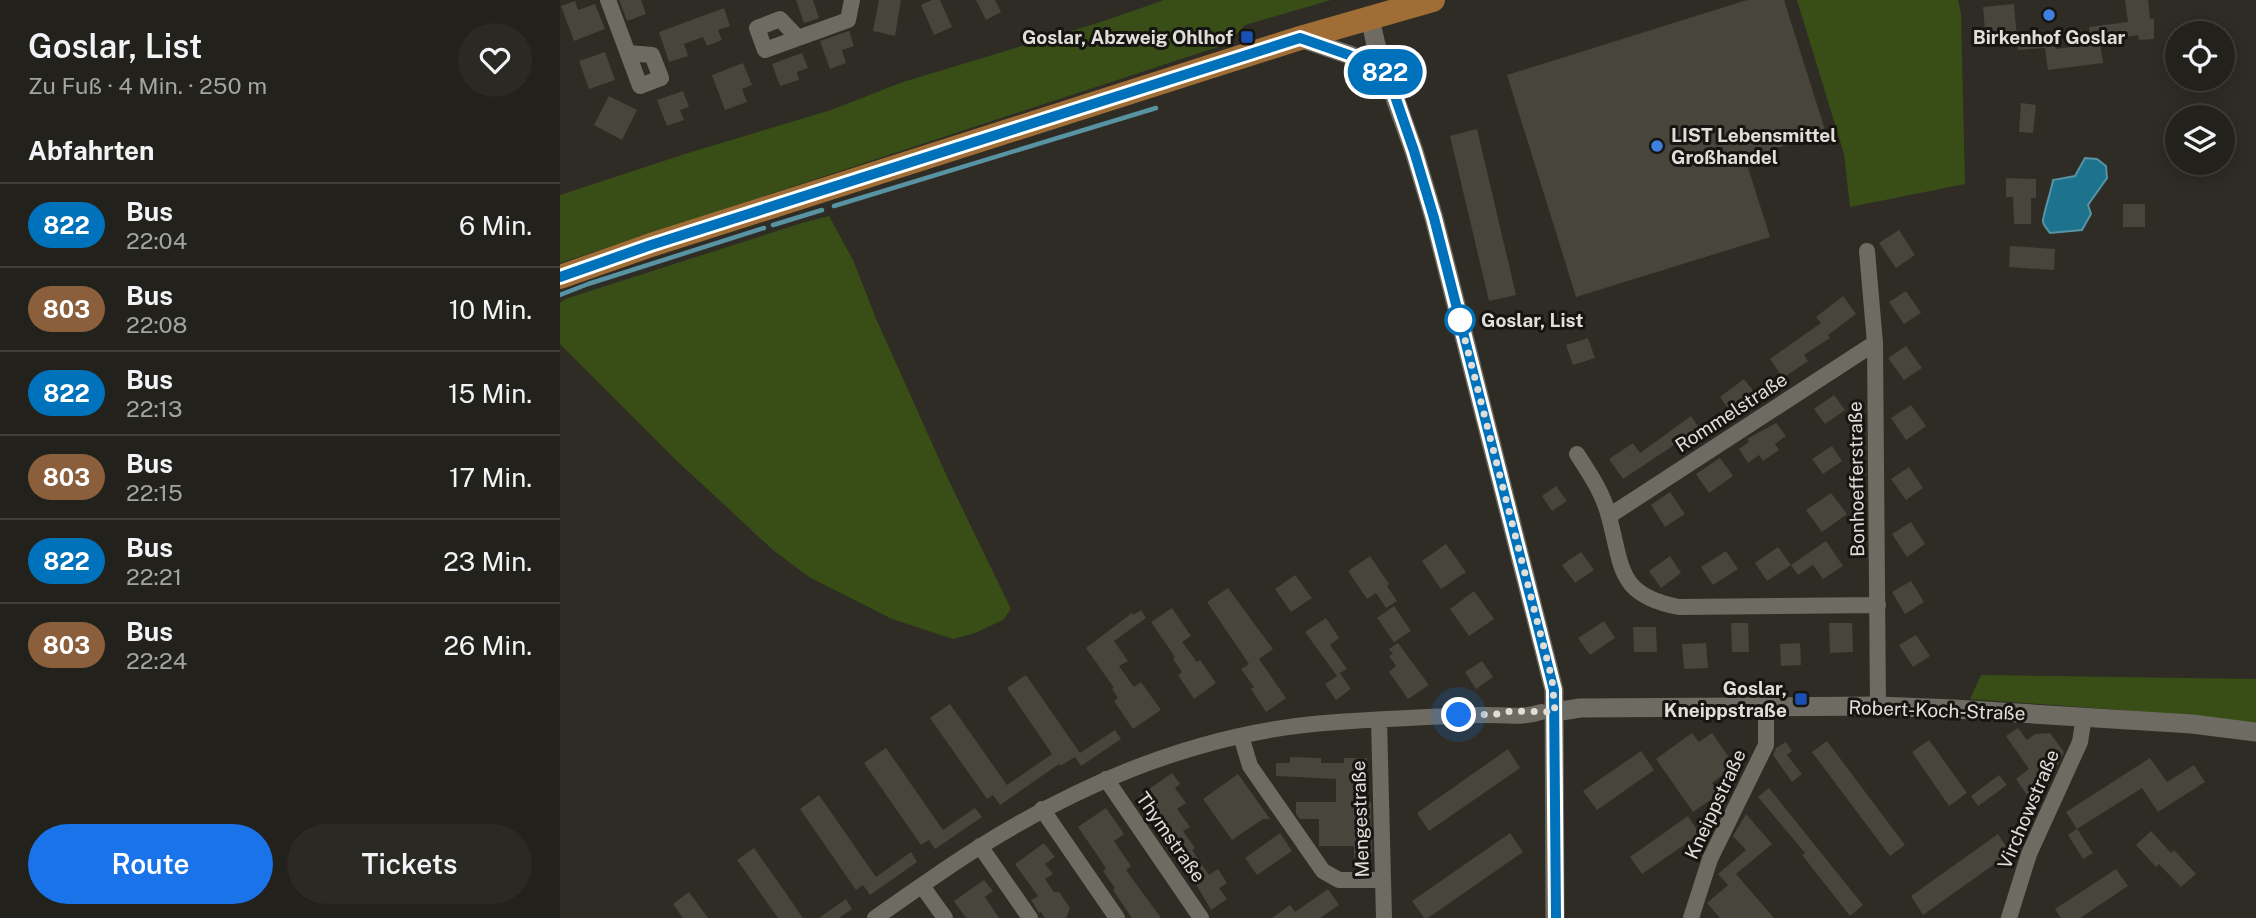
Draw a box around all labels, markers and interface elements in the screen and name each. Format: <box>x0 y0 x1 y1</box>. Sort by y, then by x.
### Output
marker: Birkenhof Goslar <box>2041 7 2057 23</box>
map controls <box>2165 21 2235 175</box>
button: locate <box>2165 21 2235 91</box>
button: heart <box>458 23 532 97</box>
place label: Goslar, Abzweig Ohlhof <box>1022 26 1233 48</box>
place label: Birkenhof Goslar <box>1973 26 2125 48</box>
text: Goslar, List <box>28 27 202 65</box>
marker: Goslar, Abzweig Ohlhof <box>1239 29 1255 45</box>
line badge: 822 <box>1345 49 1425 95</box>
text: 822 <box>1362 58 1408 86</box>
text: Zu Fuß · 4 Min. · 250 m <box>28 72 267 99</box>
button: layers <box>2165 105 2235 175</box>
place label: LIST Lebensmittel Großhandel <box>1671 124 1837 168</box>
text: Abfahrten <box>28 135 154 166</box>
marker: LIST Lebensmittel Großhandel <box>1649 138 1665 154</box>
text: Bus <box>126 196 173 227</box>
text: 6 Min. <box>459 210 532 241</box>
text: 822 <box>43 211 90 239</box>
text: 22:04 <box>126 227 187 254</box>
text: Bus <box>126 280 173 311</box>
text: 10 Min. <box>449 294 532 325</box>
text: 803 <box>43 295 90 323</box>
marker: Goslar, List <box>1445 305 1475 335</box>
place label: Goslar, List <box>1481 309 1584 331</box>
text: 22:08 <box>126 311 187 338</box>
text: Bus <box>126 364 173 395</box>
street label: Rommelstraße <box>1671 368 1791 456</box>
text: 15 Min. <box>448 378 532 409</box>
text: 822 <box>43 379 90 407</box>
text: 22:13 <box>126 395 182 422</box>
street label: Bonhoefferstraße <box>1844 401 1868 557</box>
text: Bus <box>126 448 173 479</box>
text: 17 Min. <box>449 462 532 493</box>
text: 803 <box>43 463 90 491</box>
text: 22:15 <box>126 479 183 506</box>
text: Bus <box>126 532 173 563</box>
text: 23 Min. <box>443 546 532 577</box>
text: 822 <box>43 547 90 575</box>
text: 22:21 <box>126 563 182 590</box>
text: Bus <box>126 616 173 647</box>
text: 26 Min. <box>444 630 532 661</box>
text: 803 <box>43 631 90 659</box>
text: 22:24 <box>126 647 187 674</box>
place label: Goslar, Kneippstraße <box>1664 677 1787 721</box>
marker: Goslar, Kneippstraße <box>1793 691 1809 707</box>
street label: Robert-Koch-Straße <box>1848 696 2026 724</box>
your location <box>1441 697 1476 732</box>
street label: Kneippstraße <box>1680 746 1750 862</box>
street label: Virchowstraße <box>1993 746 2063 872</box>
street label: Mengestraße <box>1347 760 1373 878</box>
street label: Thymstraße <box>1132 788 1210 886</box>
button: Route <box>28 824 273 904</box>
button: Tickets <box>287 824 532 904</box>

